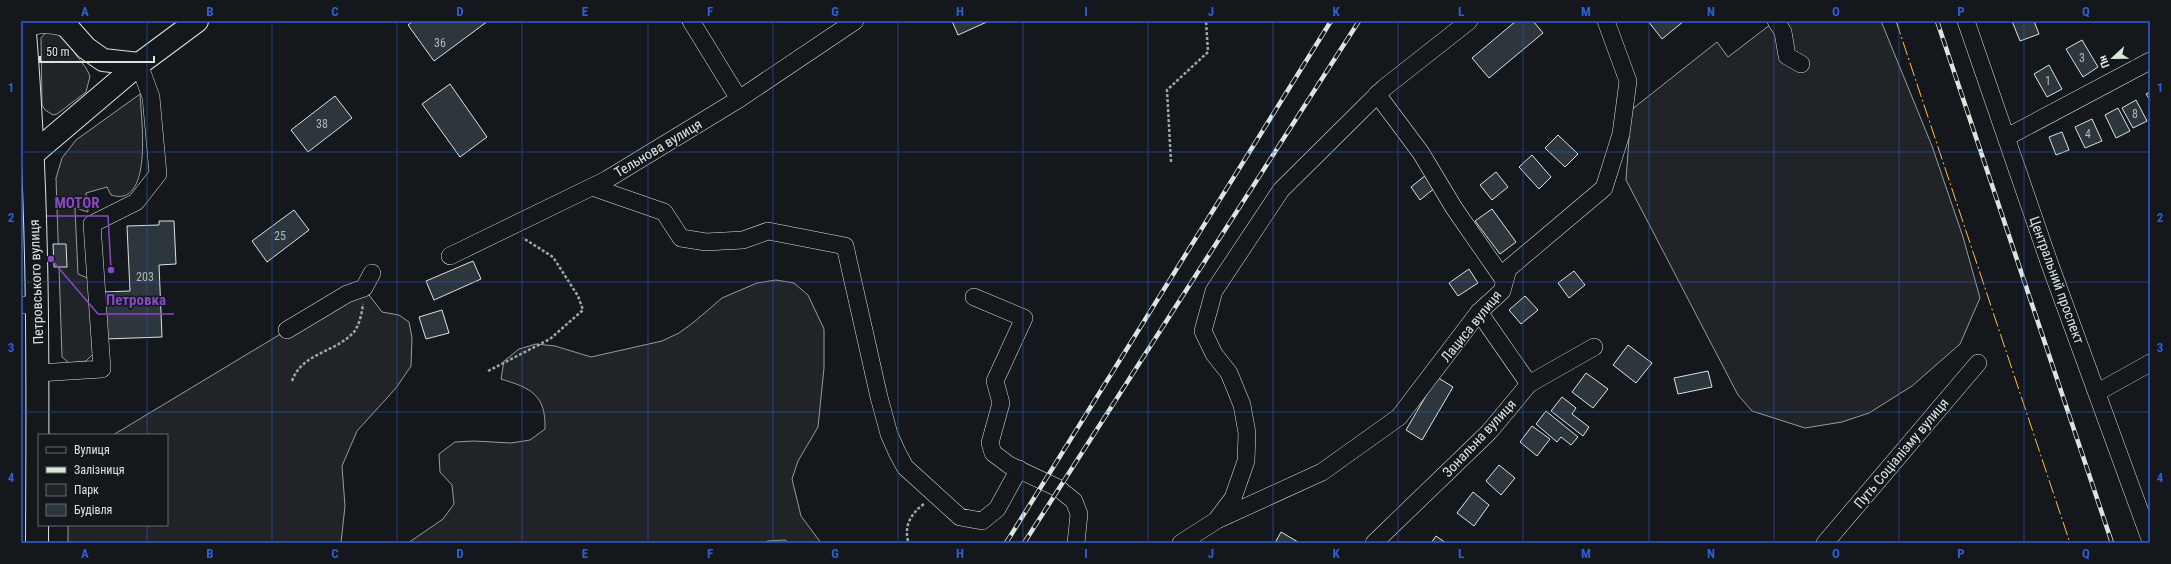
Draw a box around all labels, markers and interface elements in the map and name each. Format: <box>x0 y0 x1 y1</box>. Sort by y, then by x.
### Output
text: A <box>81 4 89 19</box>
text: B <box>206 4 214 19</box>
text: C <box>331 4 339 19</box>
text: D <box>456 4 464 19</box>
text: E <box>582 4 589 19</box>
text: F <box>707 4 713 19</box>
text: G <box>831 4 839 19</box>
text: H <box>956 4 964 19</box>
text: I <box>1084 4 1088 19</box>
text: J <box>1208 4 1214 19</box>
text: K <box>1332 4 1340 19</box>
text: L <box>1458 4 1464 19</box>
text: M <box>1581 4 1591 19</box>
text: N <box>1707 4 1715 19</box>
text: O <box>1832 4 1840 19</box>
text: P <box>1957 4 1965 19</box>
text: Q <box>2082 4 2090 19</box>
house number: 36 <box>434 36 446 50</box>
scale bar <box>40 38 154 64</box>
north arrow <box>2093 38 2133 78</box>
text: 50 m <box>46 45 70 59</box>
house number: 3 <box>2079 51 2085 65</box>
text: Пн <box>2096 53 2113 70</box>
house number: 1 <box>2045 74 2051 88</box>
text: 1 <box>8 80 14 95</box>
text: 1 <box>2157 80 2163 95</box>
house number: 8 <box>2132 107 2138 121</box>
street label: Тельнова вулиця <box>611 116 705 180</box>
house number: 38 <box>316 117 328 131</box>
house number: 4 <box>2085 127 2091 141</box>
callout: MOTOR <box>47 189 108 216</box>
text: MOTOR <box>54 194 100 212</box>
text: 2 <box>8 210 15 225</box>
text: 2 <box>2157 210 2164 225</box>
street label: Центральний проспект <box>2026 214 2088 346</box>
street label: Петровського вулиця <box>26 219 46 345</box>
house number: 25 <box>274 229 286 243</box>
house number: 203 <box>136 270 154 284</box>
callout: Петровка <box>98 287 174 314</box>
street label: Лациса вулиця <box>1437 287 1505 365</box>
text: Петровка <box>106 291 166 309</box>
text: 3 <box>8 340 14 355</box>
text: 3 <box>2157 340 2163 355</box>
street label: Путь Соціалізму вулиця <box>1850 395 1952 511</box>
street label: Зональна вулиця <box>1439 396 1519 480</box>
legend <box>38 434 168 526</box>
text: Вулиця <box>74 443 110 457</box>
text: Залізниця <box>74 463 125 477</box>
text: 4 <box>8 470 15 485</box>
text: 4 <box>2157 470 2164 485</box>
text: Парк <box>74 483 99 497</box>
text: Будівля <box>74 503 112 517</box>
text: A <box>81 546 89 561</box>
text: B <box>206 546 214 561</box>
text: C <box>331 546 339 561</box>
text: D <box>456 546 464 561</box>
text: E <box>582 546 589 561</box>
text: F <box>707 546 713 561</box>
text: G <box>831 546 839 561</box>
text: H <box>956 546 964 561</box>
text: I <box>1084 546 1088 561</box>
text: J <box>1208 546 1214 561</box>
text: K <box>1332 546 1340 561</box>
text: L <box>1458 546 1464 561</box>
text: M <box>1581 546 1591 561</box>
text: N <box>1707 546 1715 561</box>
text: O <box>1832 546 1840 561</box>
text: P <box>1957 546 1965 561</box>
text: Q <box>2082 546 2090 561</box>

